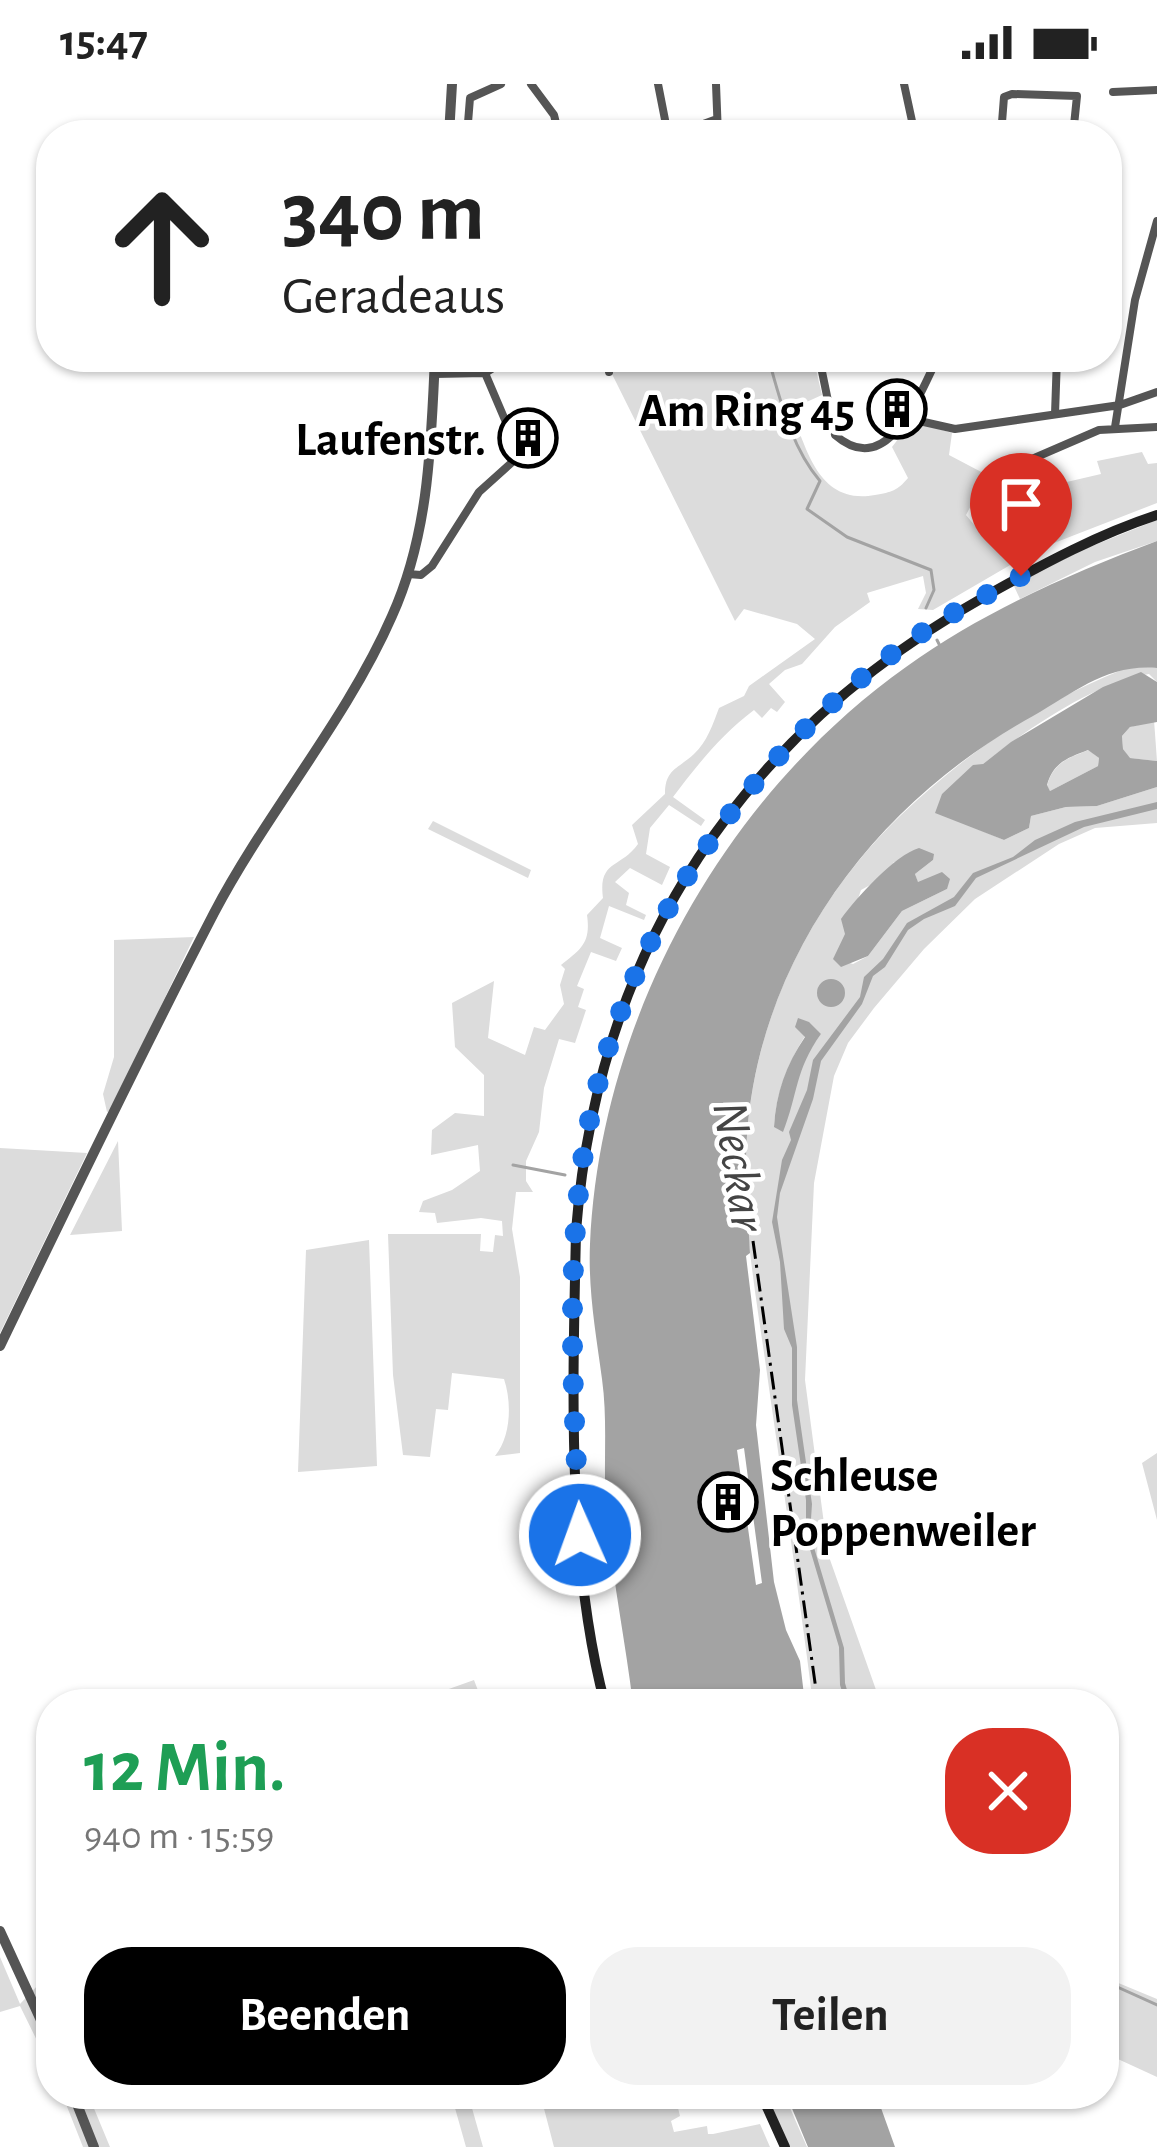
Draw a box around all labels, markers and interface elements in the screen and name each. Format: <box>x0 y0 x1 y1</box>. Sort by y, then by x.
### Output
text: 15:47 <box>60 19 148 64</box>
icon: ahead <box>84 168 240 324</box>
text: 340 m <box>282 172 485 256</box>
text: Geradeaus <box>282 270 505 324</box>
building icon: Am Ring 45 <box>866 378 928 440</box>
place label: Am Ring 45 <box>638 388 855 436</box>
building icon: Laufenstr. <box>497 407 559 469</box>
place label: Laufenstr. <box>295 417 486 465</box>
pin <box>970 453 1072 576</box>
icon: arrive <box>988 471 1054 537</box>
water label: Neckar <box>703 1098 774 1236</box>
place label: Schleuse Poppenweiler <box>770 1453 1036 1556</box>
building icon: Schleuse Poppenweiler <box>697 1471 759 1533</box>
position arrow <box>517 1472 643 1598</box>
button: close <box>945 1728 1071 1854</box>
text: 12 Min. <box>84 1732 285 1804</box>
text: 940 m · 15:59 <box>84 1817 274 1856</box>
button: Beenden <box>84 1947 566 2085</box>
button: Teilen <box>590 1947 1071 2085</box>

